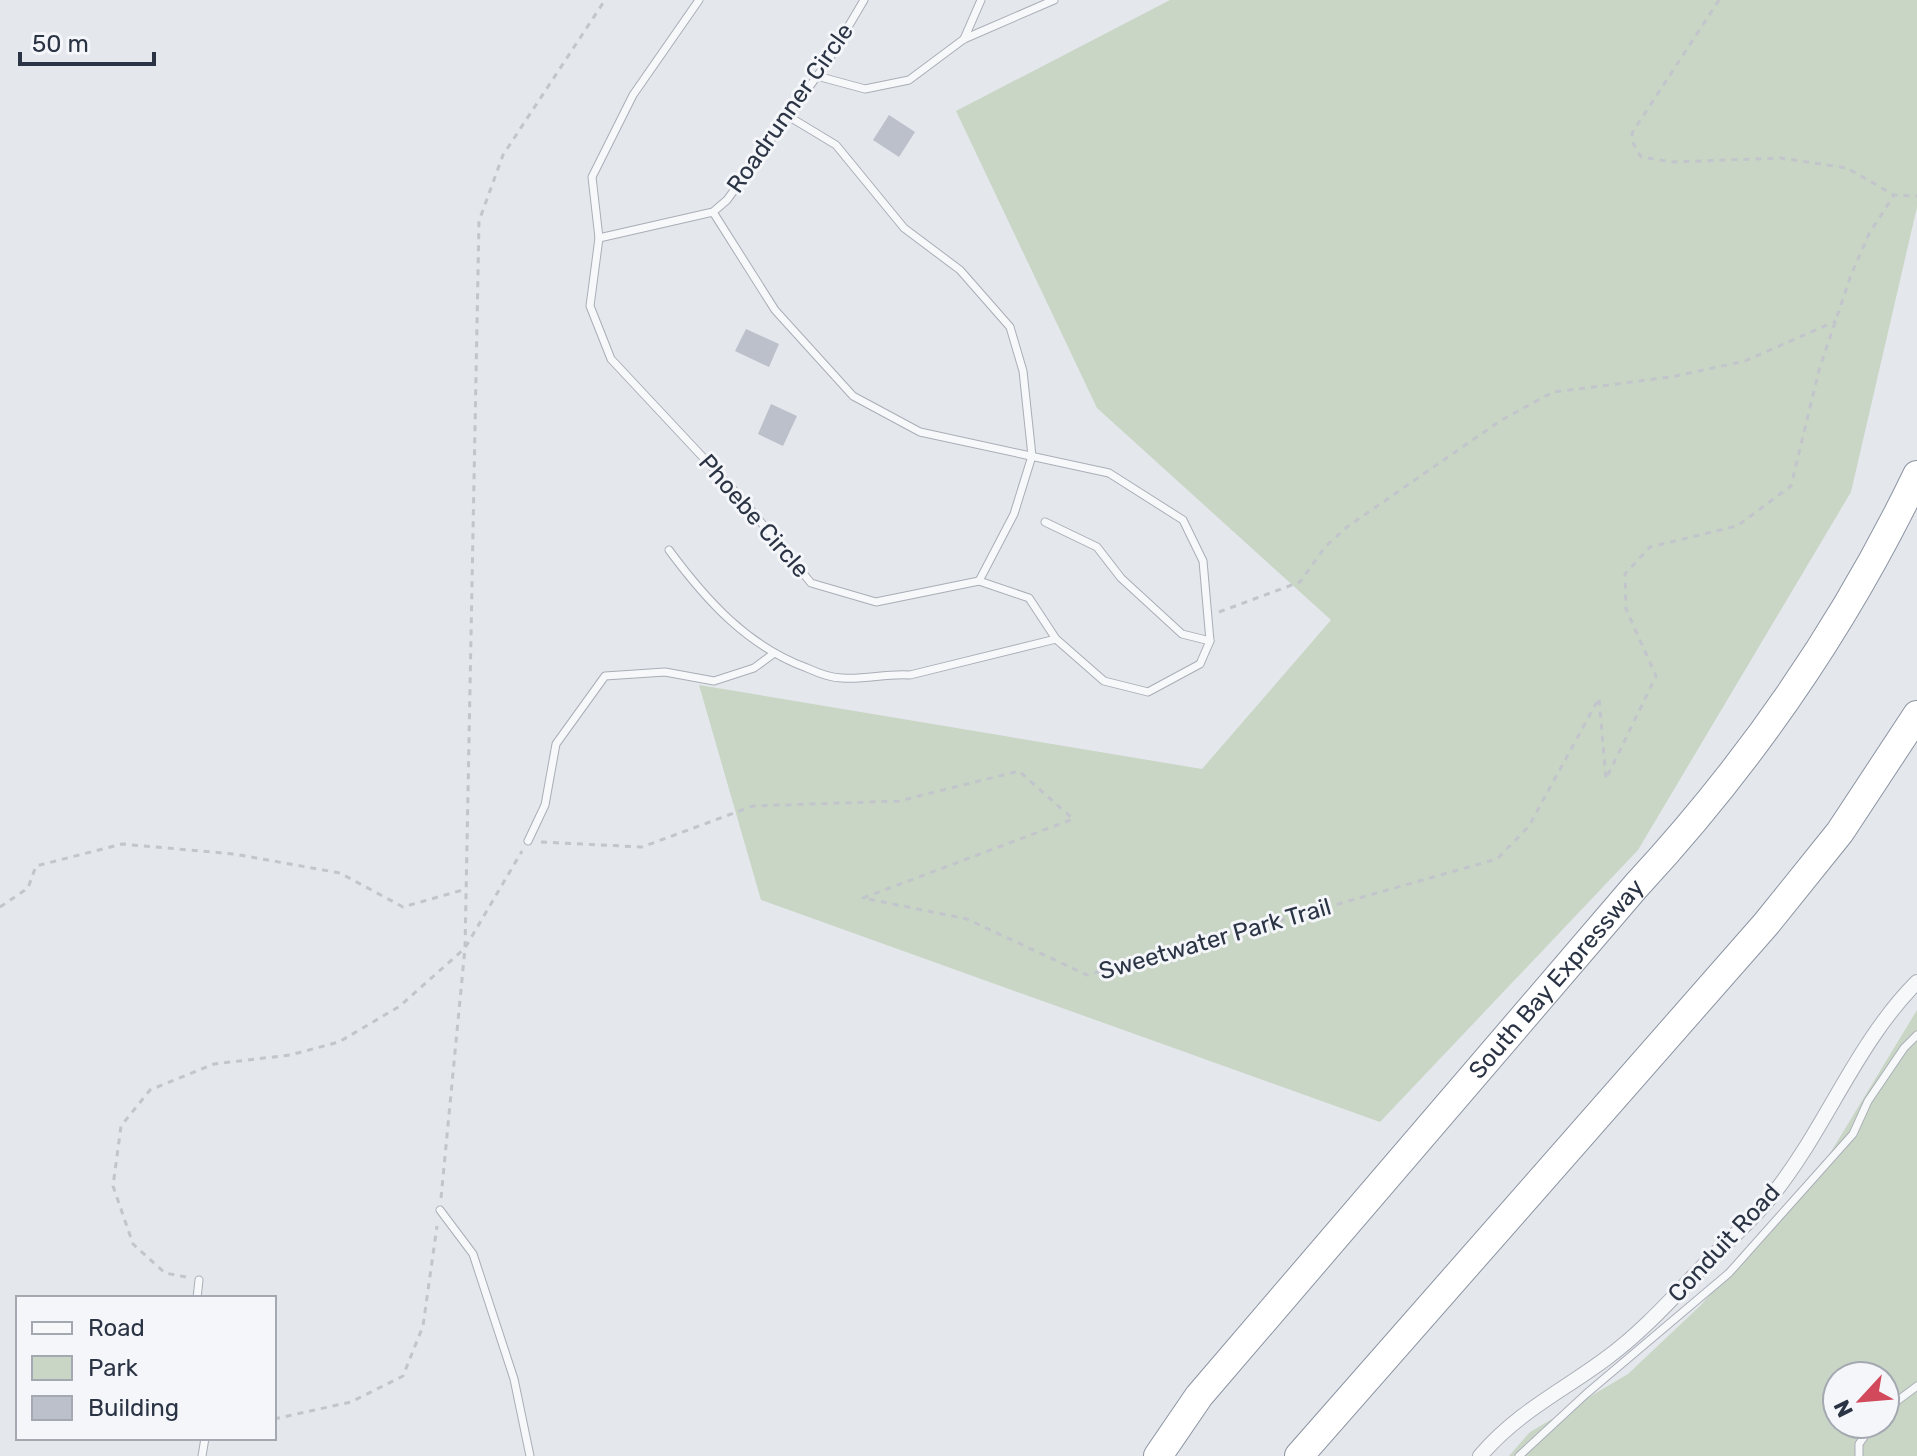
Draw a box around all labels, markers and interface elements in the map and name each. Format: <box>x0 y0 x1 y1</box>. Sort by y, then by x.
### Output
scale bar <box>20 16 154 66</box>
street label: Roadrunner Circle <box>721 18 859 198</box>
text: 50 m <box>32 30 89 58</box>
street label: Phoebe Circle <box>693 449 815 583</box>
street label: South Bay Expressway <box>1463 873 1650 1084</box>
street label: Sweetwater Park Trail <box>1096 892 1334 986</box>
street label: Conduit Road <box>1662 1178 1786 1308</box>
legend <box>16 1296 276 1440</box>
text: Road <box>88 1314 145 1342</box>
text: Park <box>88 1354 139 1382</box>
north arrow <box>1821 1360 1901 1440</box>
text: Building <box>88 1394 179 1422</box>
text: N <box>1828 1396 1859 1422</box>

